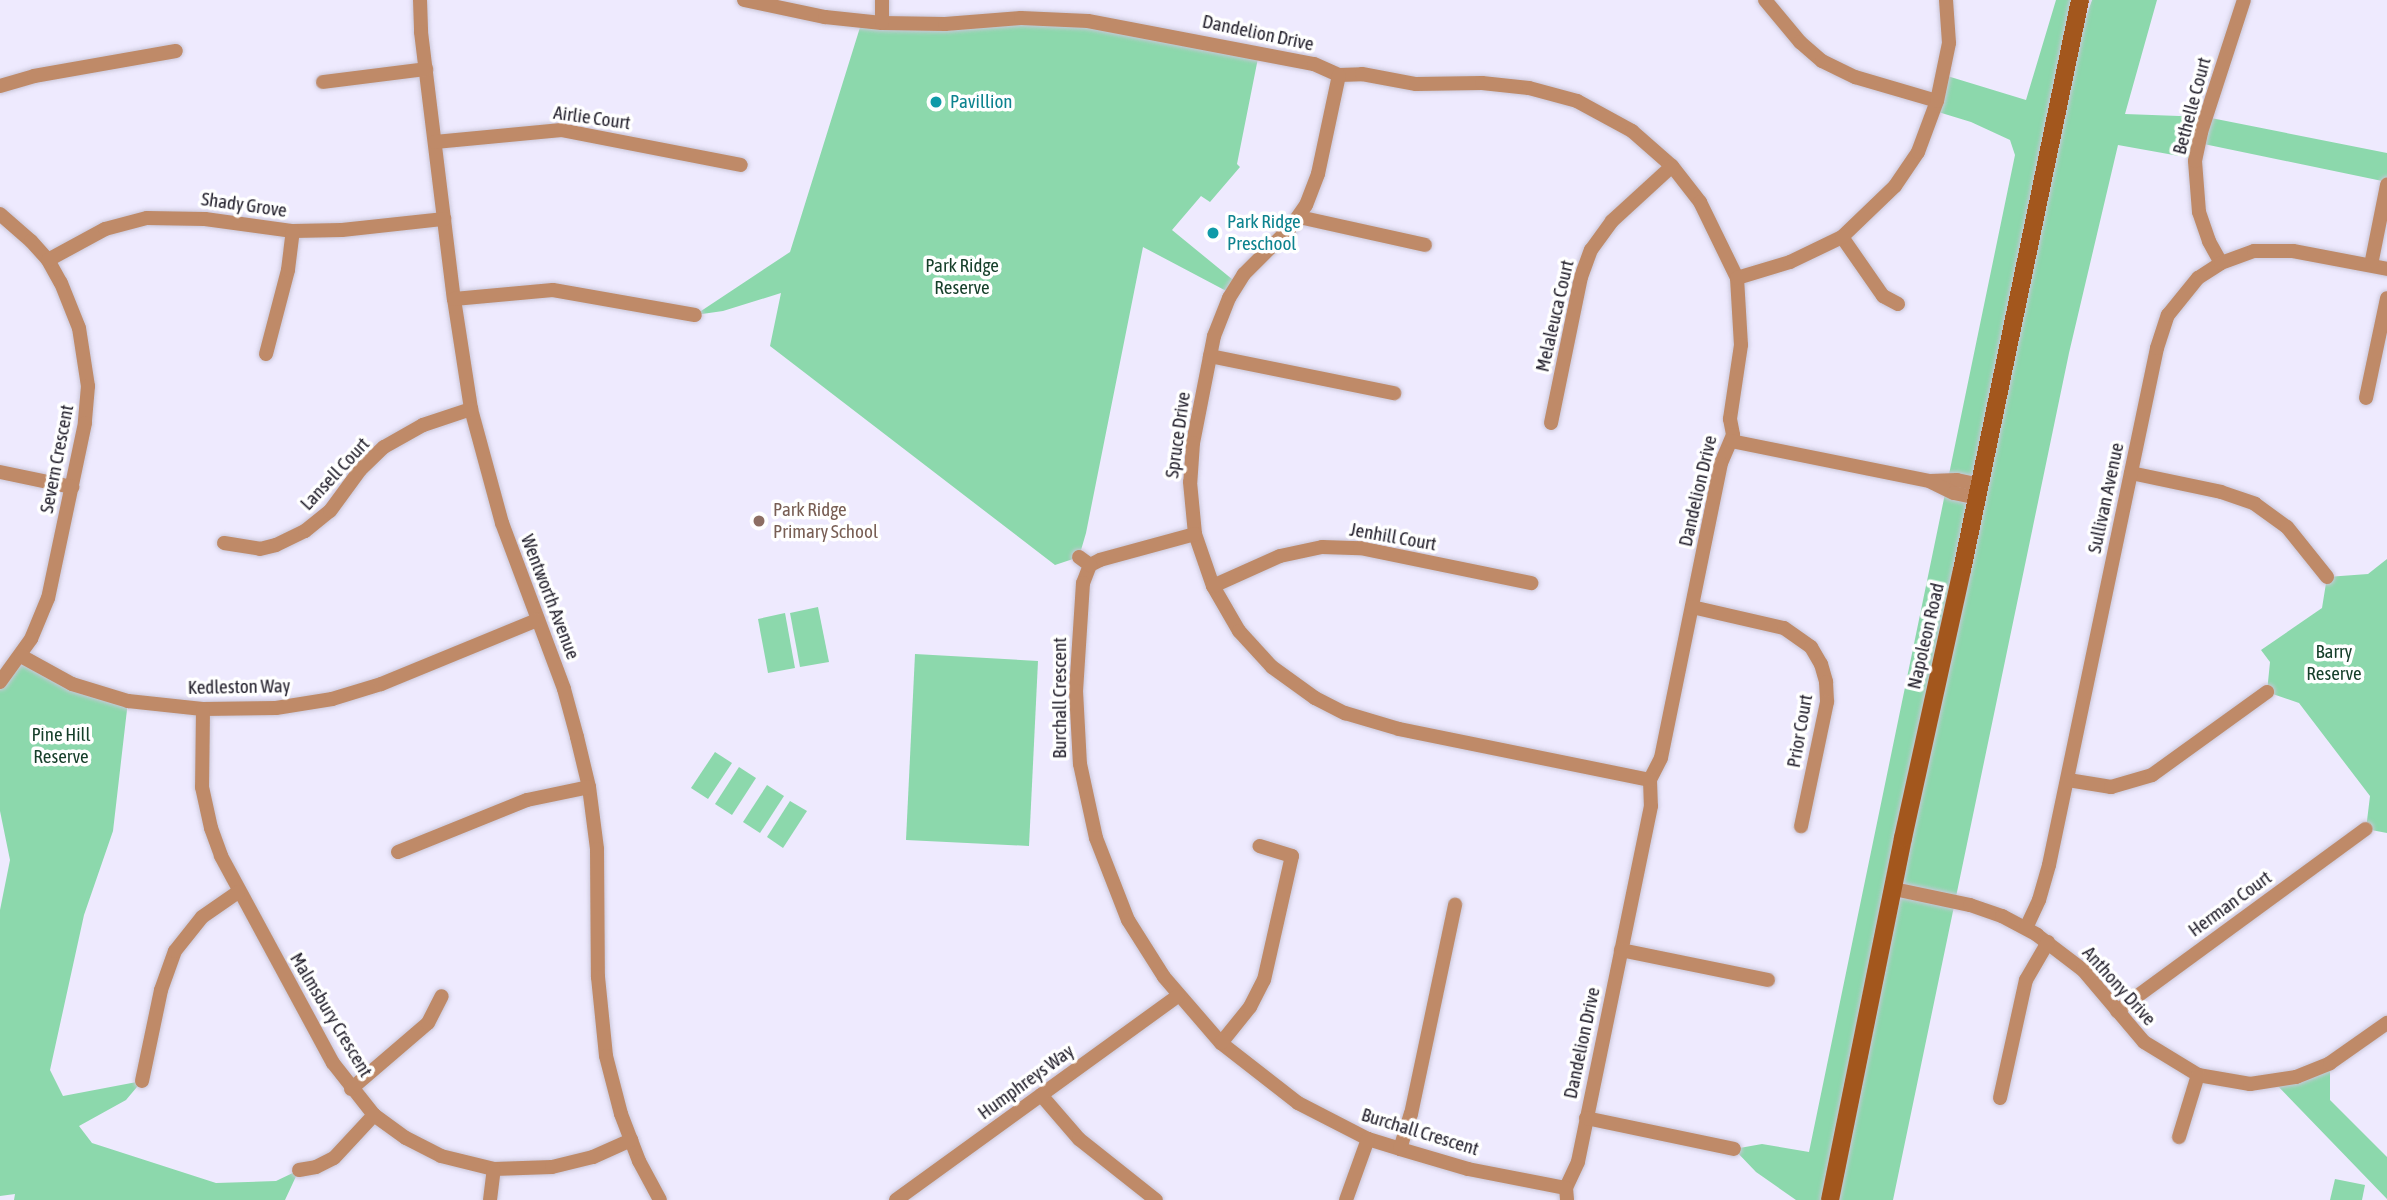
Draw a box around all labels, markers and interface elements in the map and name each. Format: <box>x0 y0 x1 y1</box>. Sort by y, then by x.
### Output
street label: Dandelion Drive <box>1200 10 1316 56</box>
street label: Bethelle Court <box>2168 55 2216 157</box>
place label: Pavillion <box>950 91 1013 113</box>
marker: Pavillion <box>928 94 944 110</box>
street label: Airlie Court <box>552 101 632 135</box>
street label: Shady Grove <box>200 188 288 222</box>
place label: Park Ridge Preschool <box>1227 211 1301 255</box>
marker: Park Ridge Preschool <box>1205 225 1221 241</box>
park label: Park Ridge Reserve <box>925 255 999 299</box>
street label: Melaleuca Court <box>1531 258 1579 374</box>
street label: Spruce Drive <box>1161 390 1195 480</box>
street label: Severn Crescent <box>35 403 79 515</box>
street label: Lansell Court <box>296 433 374 515</box>
street label: Dandelion Drive <box>1674 433 1722 549</box>
street label: Sullivan Avenue <box>2083 441 2129 555</box>
place label: Park Ridge Primary School <box>773 499 878 543</box>
marker: Park Ridge Primary School <box>751 513 767 529</box>
street label: Jenhill Court <box>1348 518 1438 556</box>
street label: Wentworth Avenue <box>516 531 584 663</box>
street label: Napoleon Road <box>1903 581 1949 691</box>
street label: Burchall Crescent <box>1049 637 1071 759</box>
park label: Barry Reserve <box>2306 641 2362 685</box>
street label: Kedleston Way <box>188 675 290 699</box>
street label: Prior Court <box>1782 693 1818 769</box>
park label: Pine Hill Reserve <box>31 724 91 768</box>
street label: Herman Court <box>2184 866 2276 942</box>
street label: Anthony Drive <box>2078 942 2160 1030</box>
street label: Malmsbury Crescent <box>285 949 377 1081</box>
street label: Dandelion Drive <box>1559 985 1605 1101</box>
street label: Humphreys Way <box>974 1040 1078 1124</box>
street label: Burchall Crescent <box>1359 1103 1481 1161</box>

